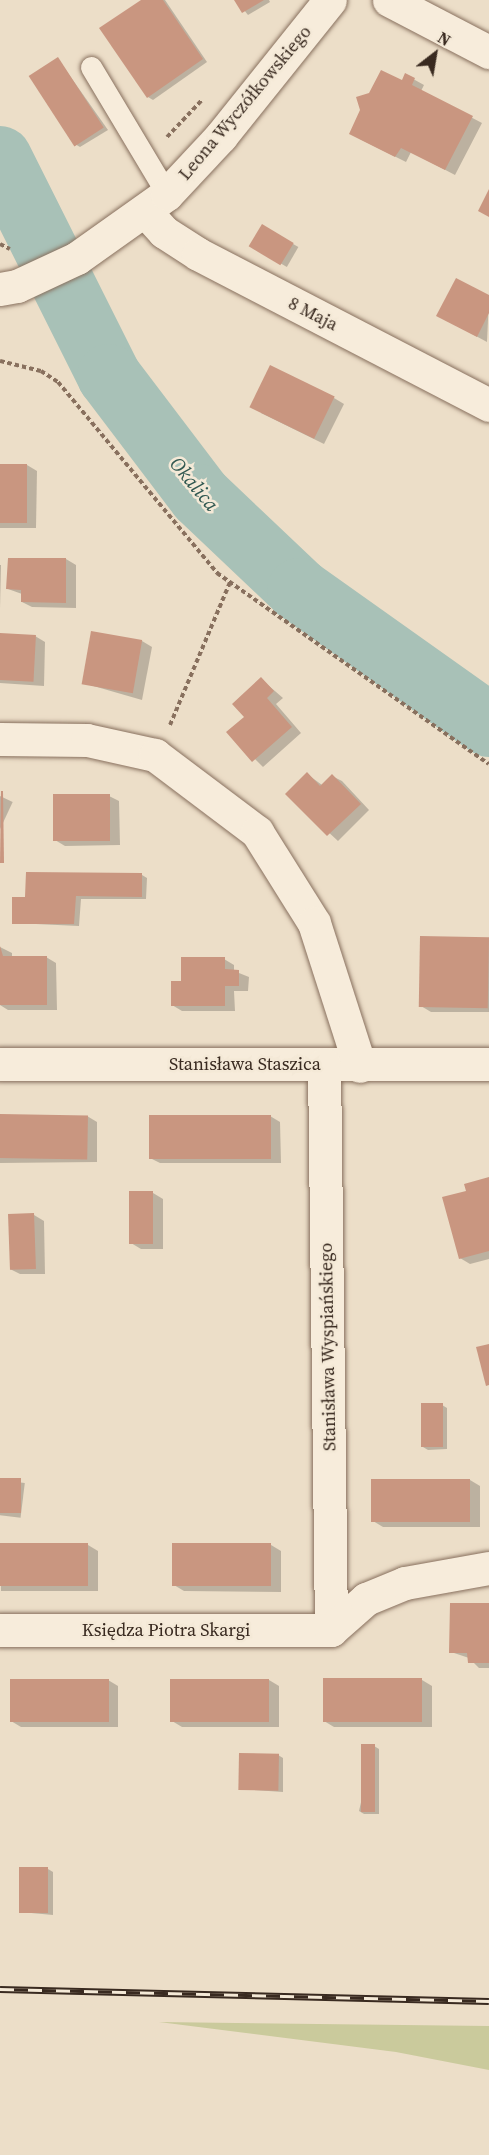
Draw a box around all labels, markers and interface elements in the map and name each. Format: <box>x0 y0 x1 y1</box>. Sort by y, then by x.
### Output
street label: Leona Wyczółkowskiego <box>174 21 316 185</box>
north arrow <box>405 24 465 84</box>
text: N <box>434 26 455 51</box>
street label: 8 Maja <box>285 292 341 336</box>
water label: Okalica <box>164 452 224 516</box>
street label: Stanisława Staszica <box>169 1053 321 1075</box>
street label: Stanisława Wyspiańskiego <box>315 1242 341 1452</box>
street label: Księdza Piotra Skargi <box>82 1619 250 1641</box>

